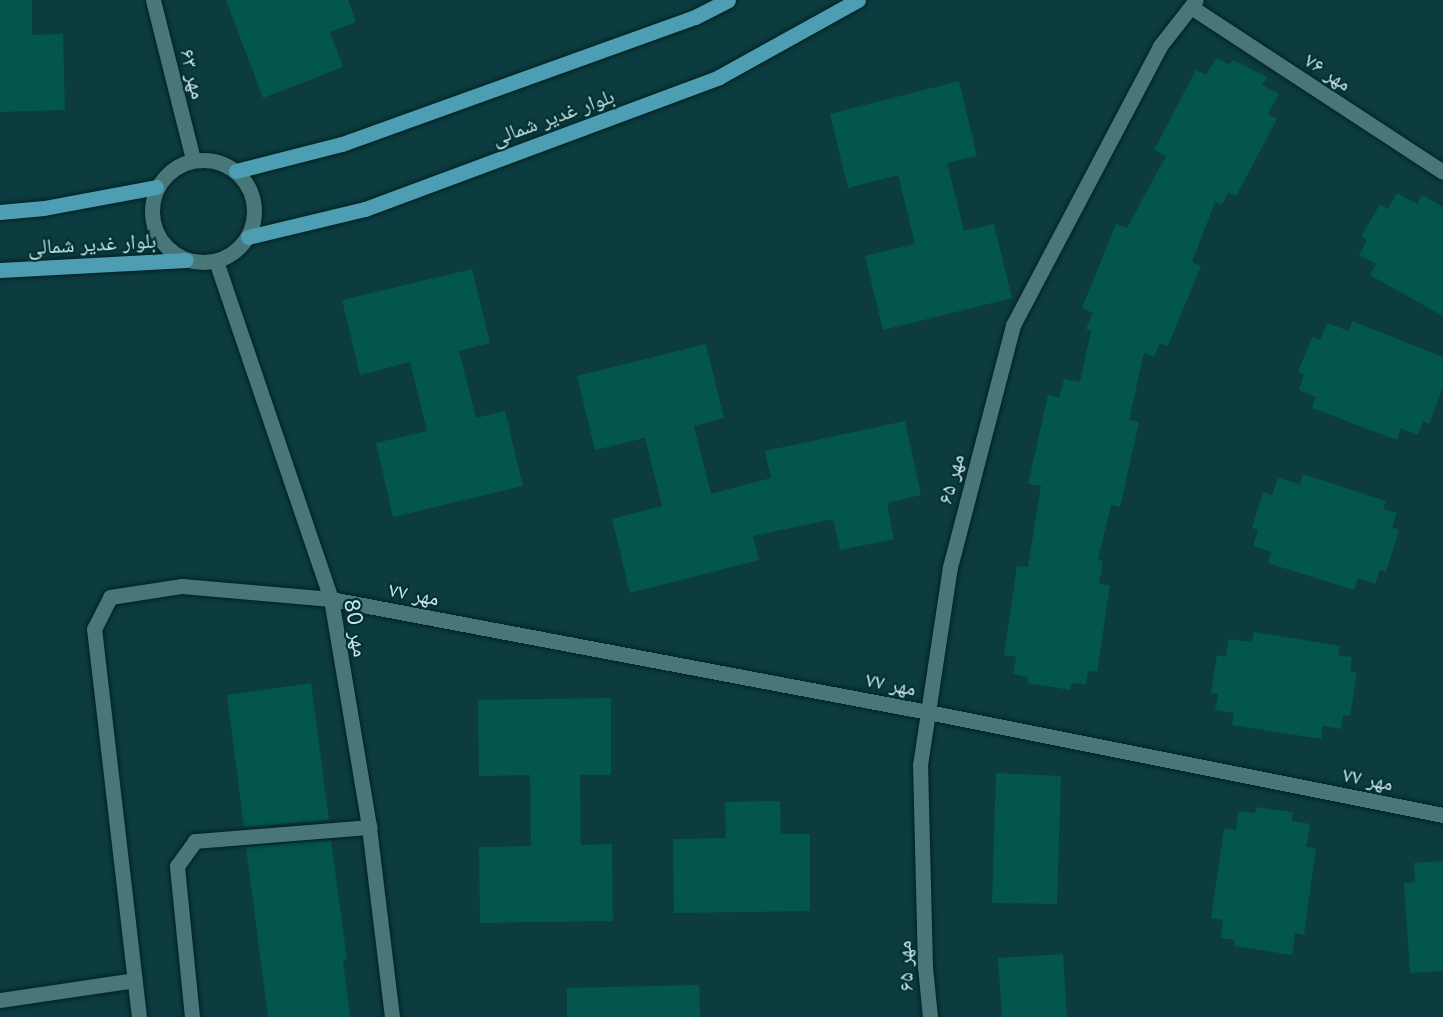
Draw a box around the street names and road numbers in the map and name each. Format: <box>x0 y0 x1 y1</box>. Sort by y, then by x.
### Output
street label: مهر ۶۳ <box>175 46 211 102</box>
street label: مهر ۷۶ <box>1300 48 1356 96</box>
street label: بلوار غدیر شمالی <box>488 83 618 151</box>
street label: بلوار غدیر شمالی <box>27 228 157 260</box>
street label: مهر ۶۵ <box>932 451 970 507</box>
street label: مهر ۷۷ <box>387 577 441 611</box>
street label: مهر 80 <box>339 597 373 659</box>
street label: مهر ۷۷ <box>864 667 918 701</box>
street label: مهر ۷۷ <box>1341 762 1395 796</box>
street label: مهر ۶۵ <box>891 940 919 992</box>

